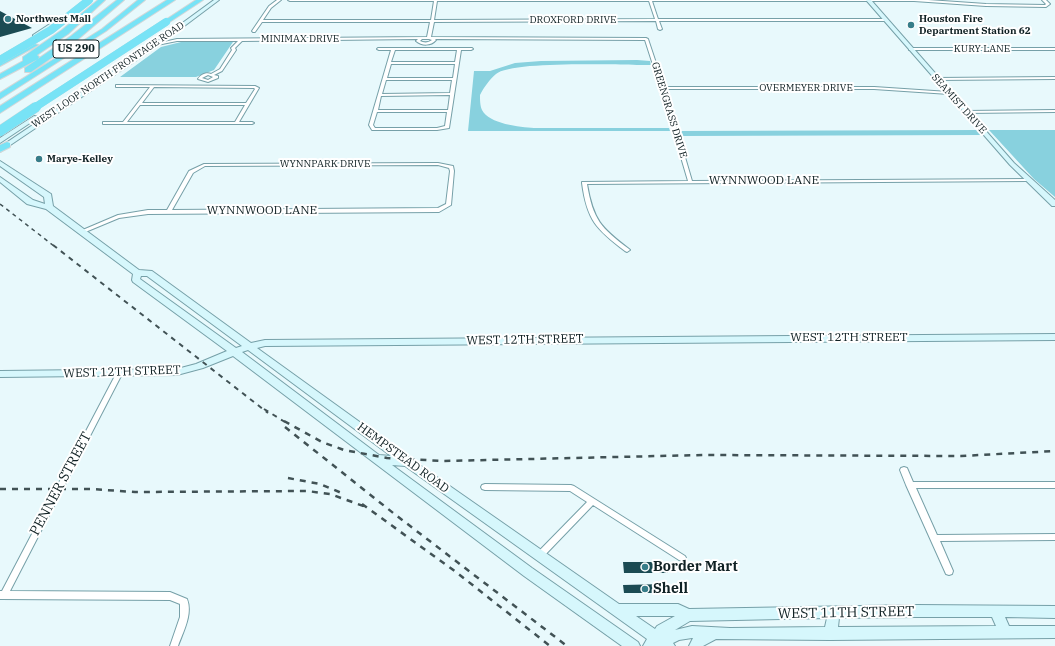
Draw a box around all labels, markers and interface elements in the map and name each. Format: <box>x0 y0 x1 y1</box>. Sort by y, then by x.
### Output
place label: Northwest Mall <box>16 13 91 25</box>
place label: Houston Fire Department Station 62 <box>919 13 1031 36</box>
marker: Northwest Mall <box>3 14 13 24</box>
street label: DROXFORD DRIVE <box>529 14 617 26</box>
street label: WEST LOOP NORTH FRONTAGE ROAD <box>29 19 187 131</box>
marker: Houston Fire Department Station 62 <box>906 20 916 30</box>
street label: MINIMAX DRIVE <box>261 33 339 45</box>
road number: US 290 <box>53 40 99 58</box>
street label: KURY LANE <box>954 43 1010 55</box>
street label: GREENGRASS DRIVE <box>649 61 689 159</box>
street label: SEAMIST DRIVE <box>929 72 989 136</box>
street label: OVERMEYER DRIVE <box>759 82 853 94</box>
place label: Marye-Kelley <box>47 153 113 165</box>
marker: Marye-Kelley <box>34 154 44 164</box>
street label: WYNNPARK DRIVE <box>280 158 370 170</box>
street label: WYNNWOOD LANE <box>709 174 819 188</box>
street label: WYNNWOOD LANE <box>207 204 317 218</box>
street label: WEST 12TH STREET <box>790 331 908 345</box>
street label: WEST 12TH STREET <box>466 332 584 348</box>
street label: WEST 12TH STREET <box>63 363 181 381</box>
street label: HEMPSTEAD ROAD <box>354 420 452 496</box>
street label: PENNER STREET <box>27 429 95 539</box>
place label: Border Mart <box>653 559 738 575</box>
marker: Border Mart <box>640 562 650 572</box>
place label: Shell <box>653 581 688 597</box>
marker: Shell <box>640 584 650 594</box>
street label: WEST 11TH STREET <box>777 603 915 623</box>

